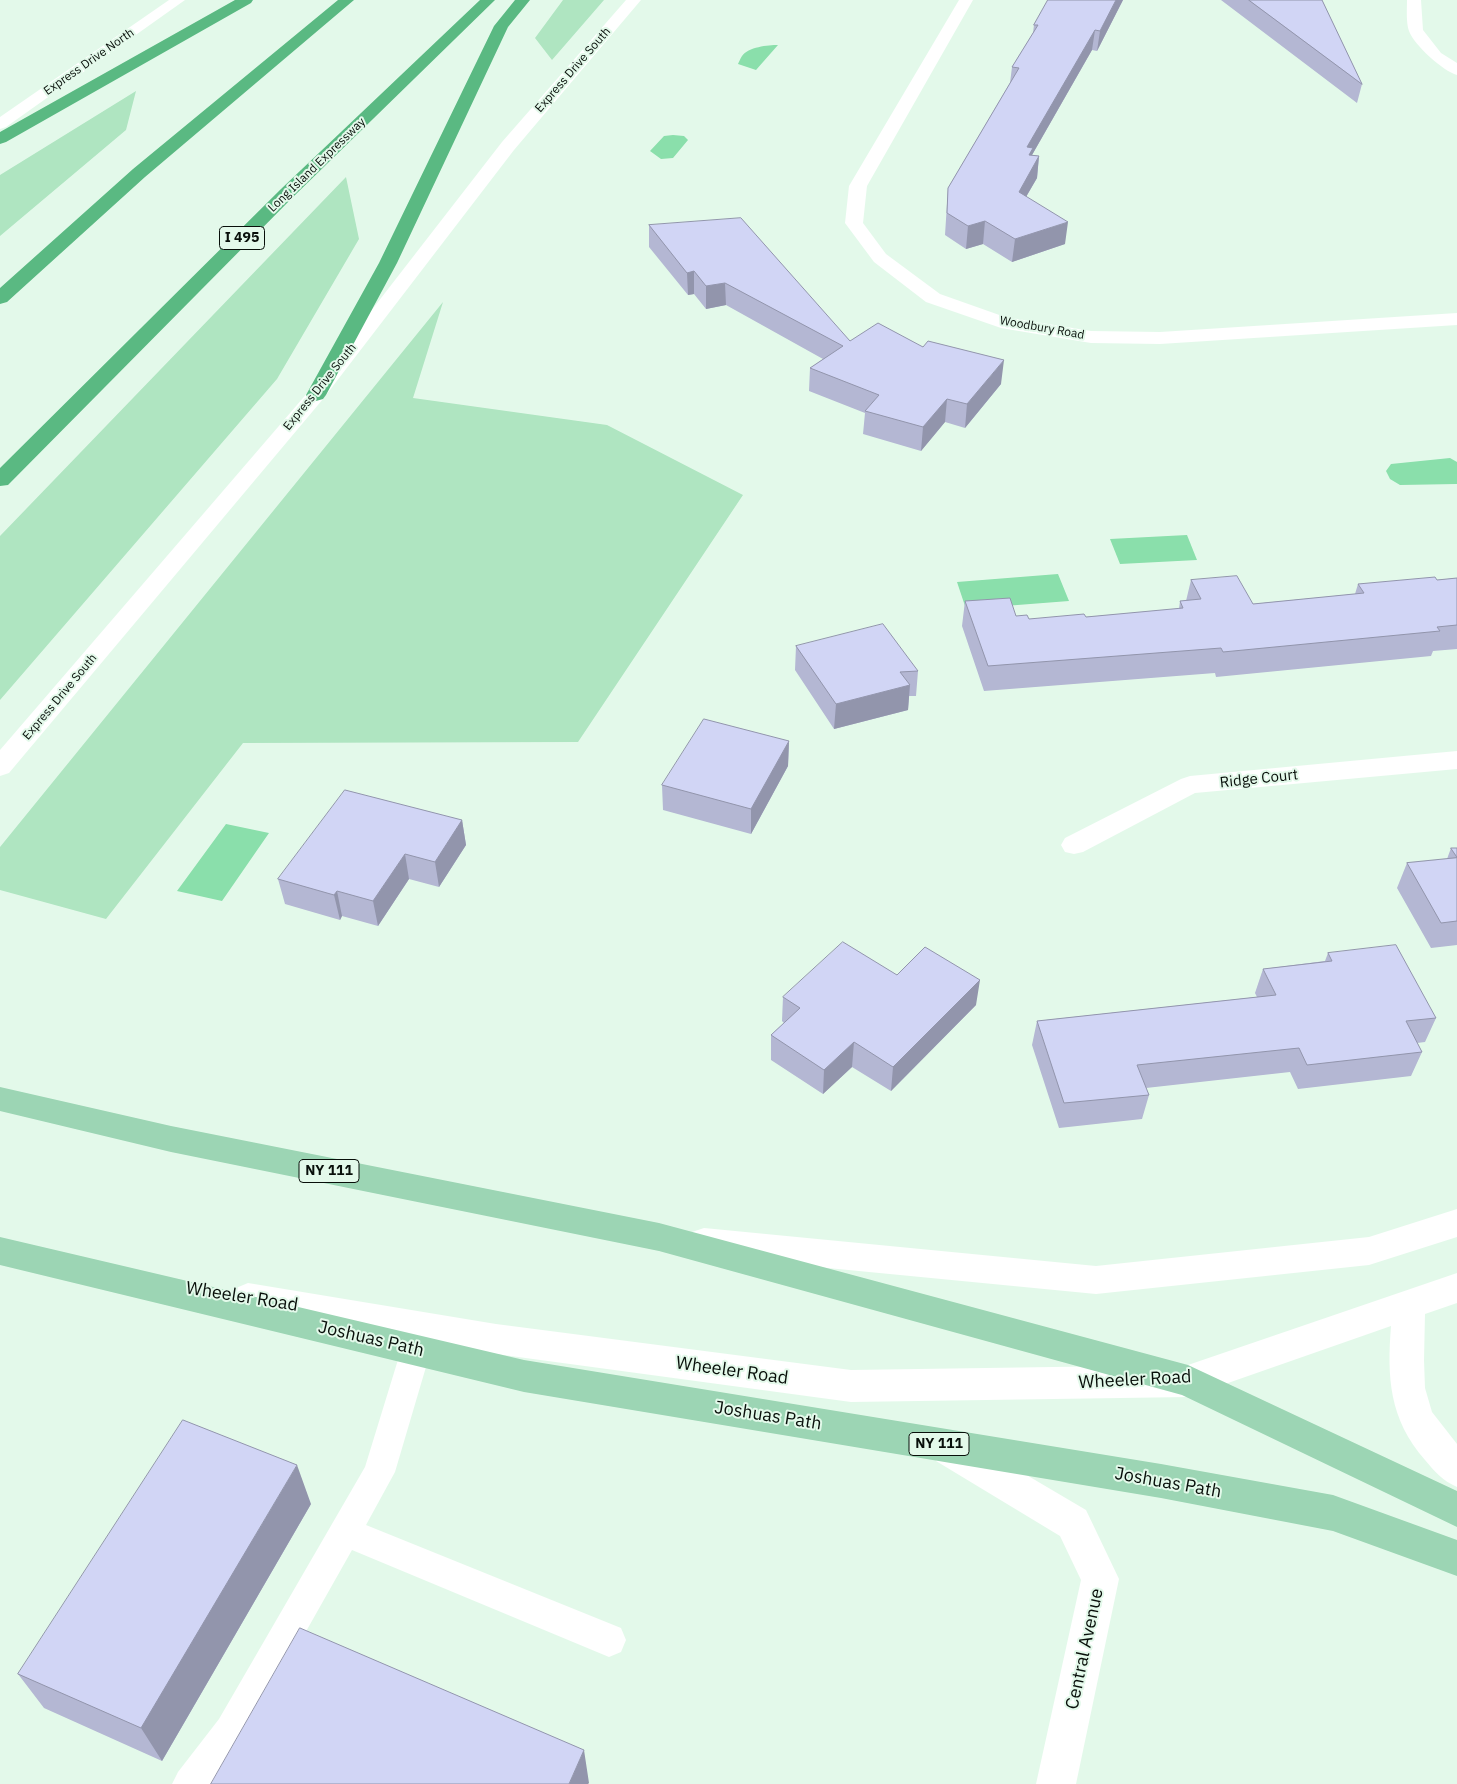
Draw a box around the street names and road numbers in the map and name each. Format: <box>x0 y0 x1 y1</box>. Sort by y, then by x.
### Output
street label: Express Drive North <box>41 25 137 99</box>
street label: Express Drive South <box>532 25 614 115</box>
street label: Long Island Expressway <box>265 115 369 215</box>
road number: I 495 <box>220 227 264 250</box>
street label: Woodbury Road <box>999 313 1085 343</box>
street label: Express Drive South <box>281 341 359 433</box>
street label: Express Drive South <box>20 651 100 743</box>
street label: Ridge Court <box>1219 766 1299 792</box>
road number: NY 111 <box>299 1160 359 1182</box>
street label: Wheeler Road <box>184 1277 300 1317</box>
street label: Joshuas Path <box>316 1316 426 1362</box>
street label: Wheeler Road <box>675 1352 789 1390</box>
street label: Wheeler Road <box>1078 1366 1192 1394</box>
street label: Joshuas Path <box>713 1397 823 1435</box>
road number: NY 111 <box>909 1432 969 1456</box>
street label: Joshuas Path <box>1113 1463 1223 1503</box>
street label: Central Avenue <box>1062 1587 1108 1711</box>

